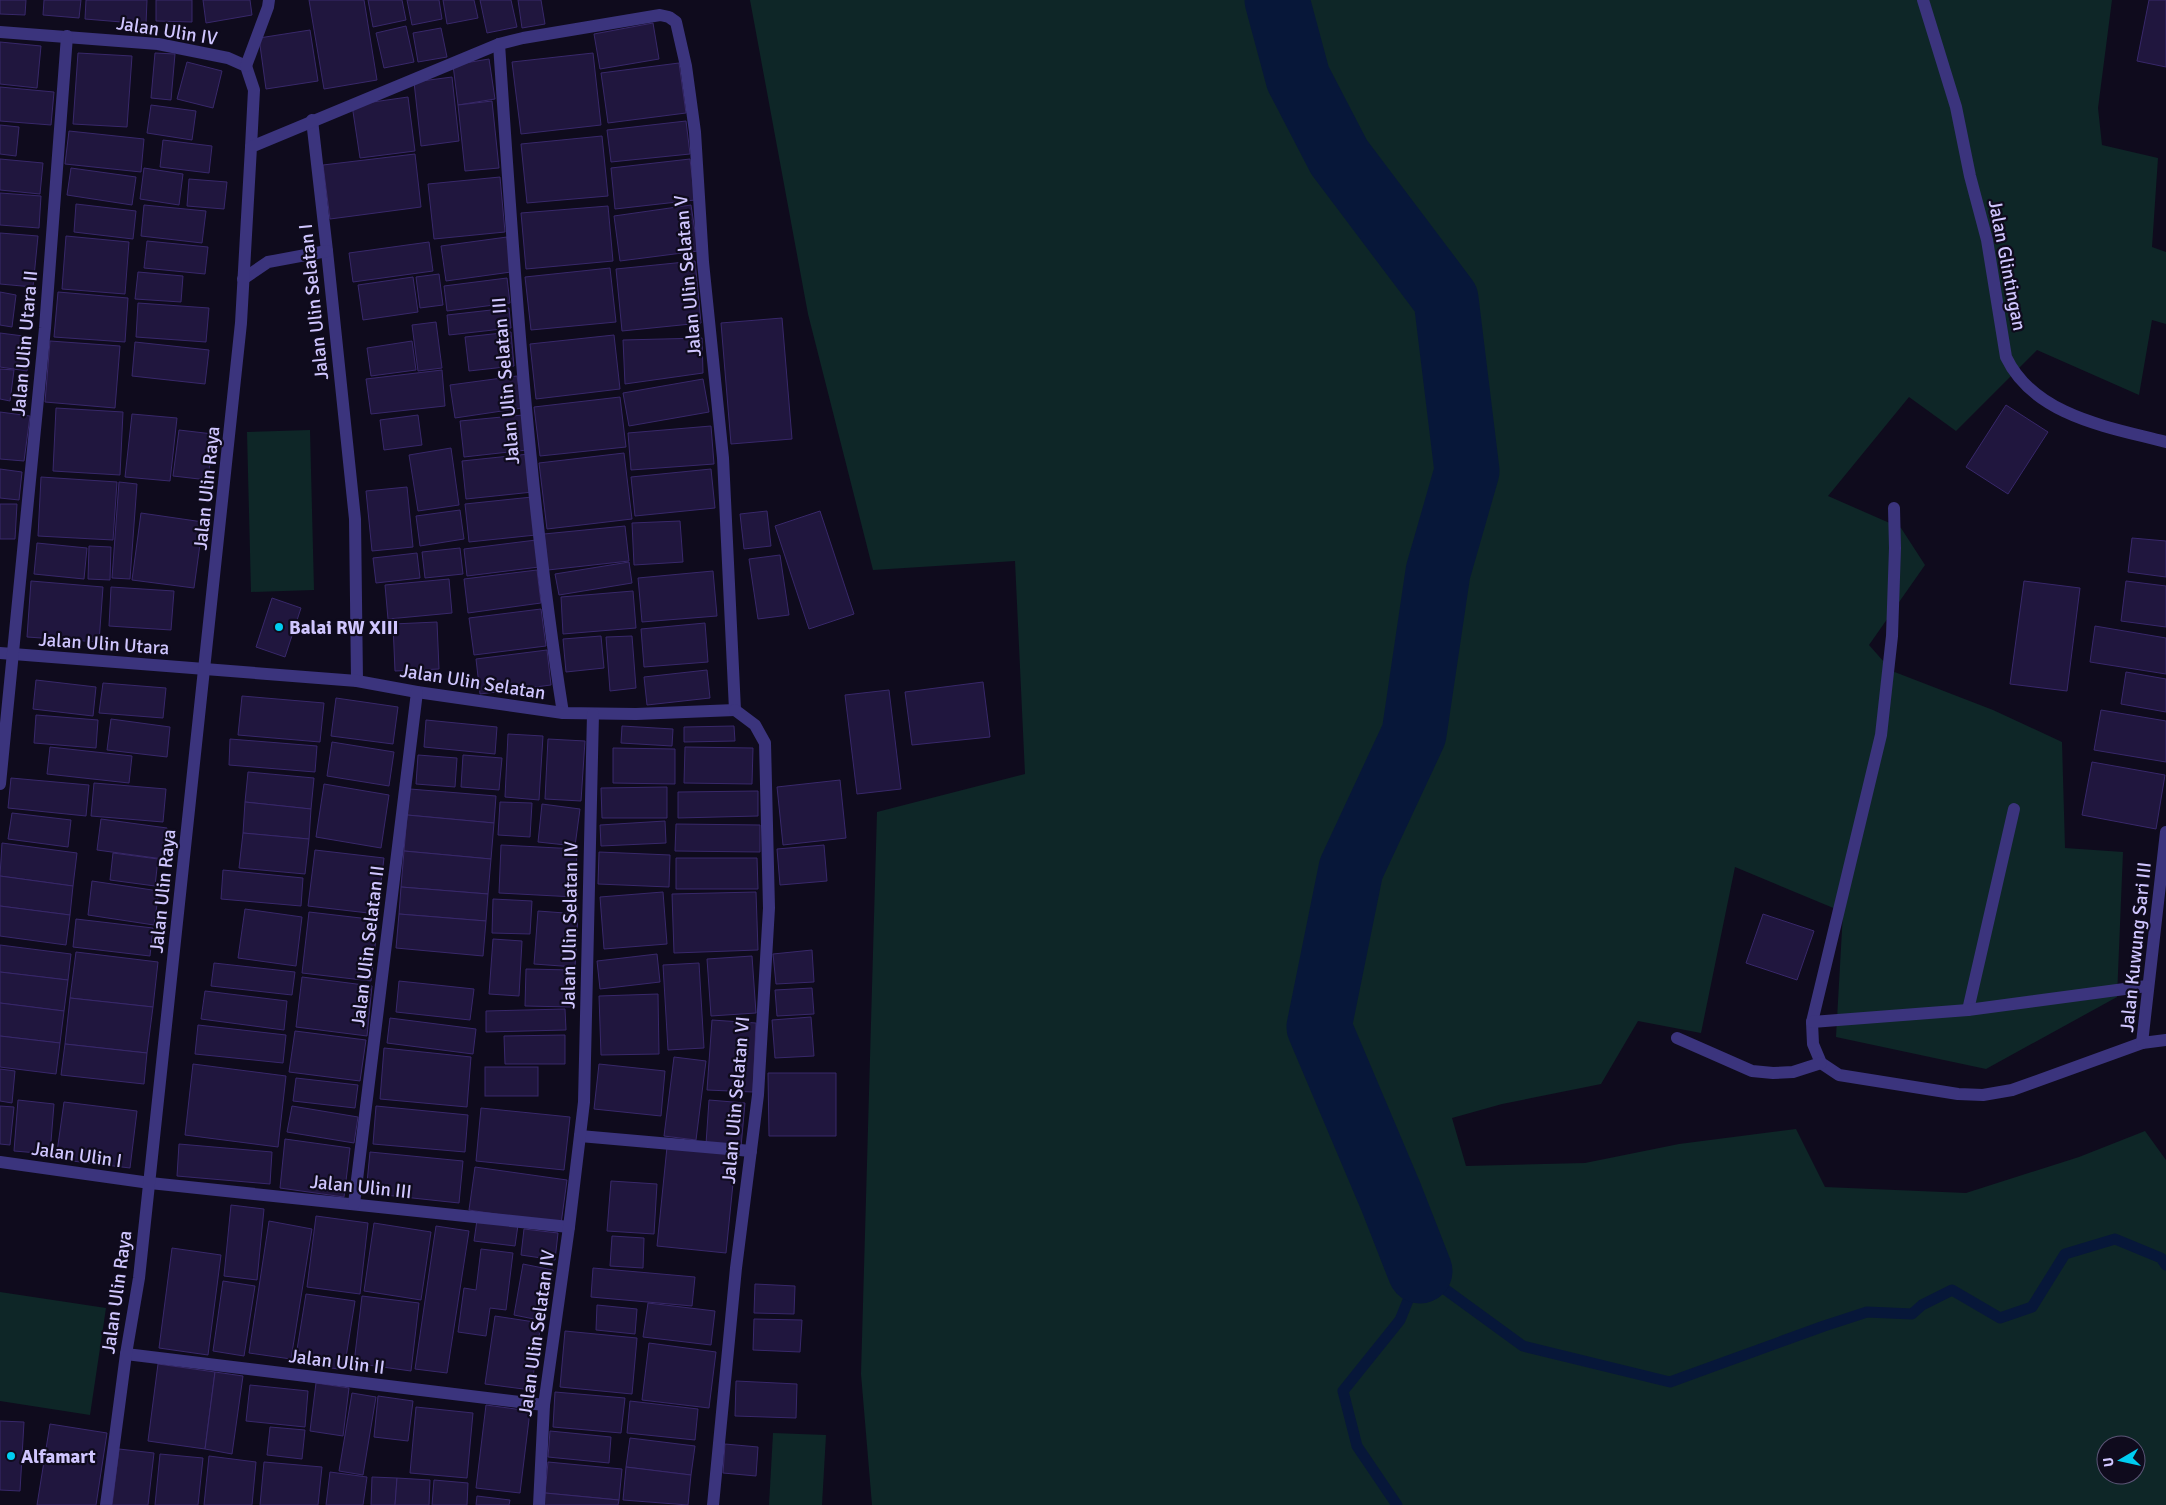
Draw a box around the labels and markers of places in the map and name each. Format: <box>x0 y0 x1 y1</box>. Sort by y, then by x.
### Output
place label: Balai RW XIII <box>289 616 399 640</box>
marker: Balai RW XIII <box>273 621 285 633</box>
place label: Alfamart <box>21 1445 96 1469</box>
marker: Alfamart <box>5 1450 17 1462</box>

